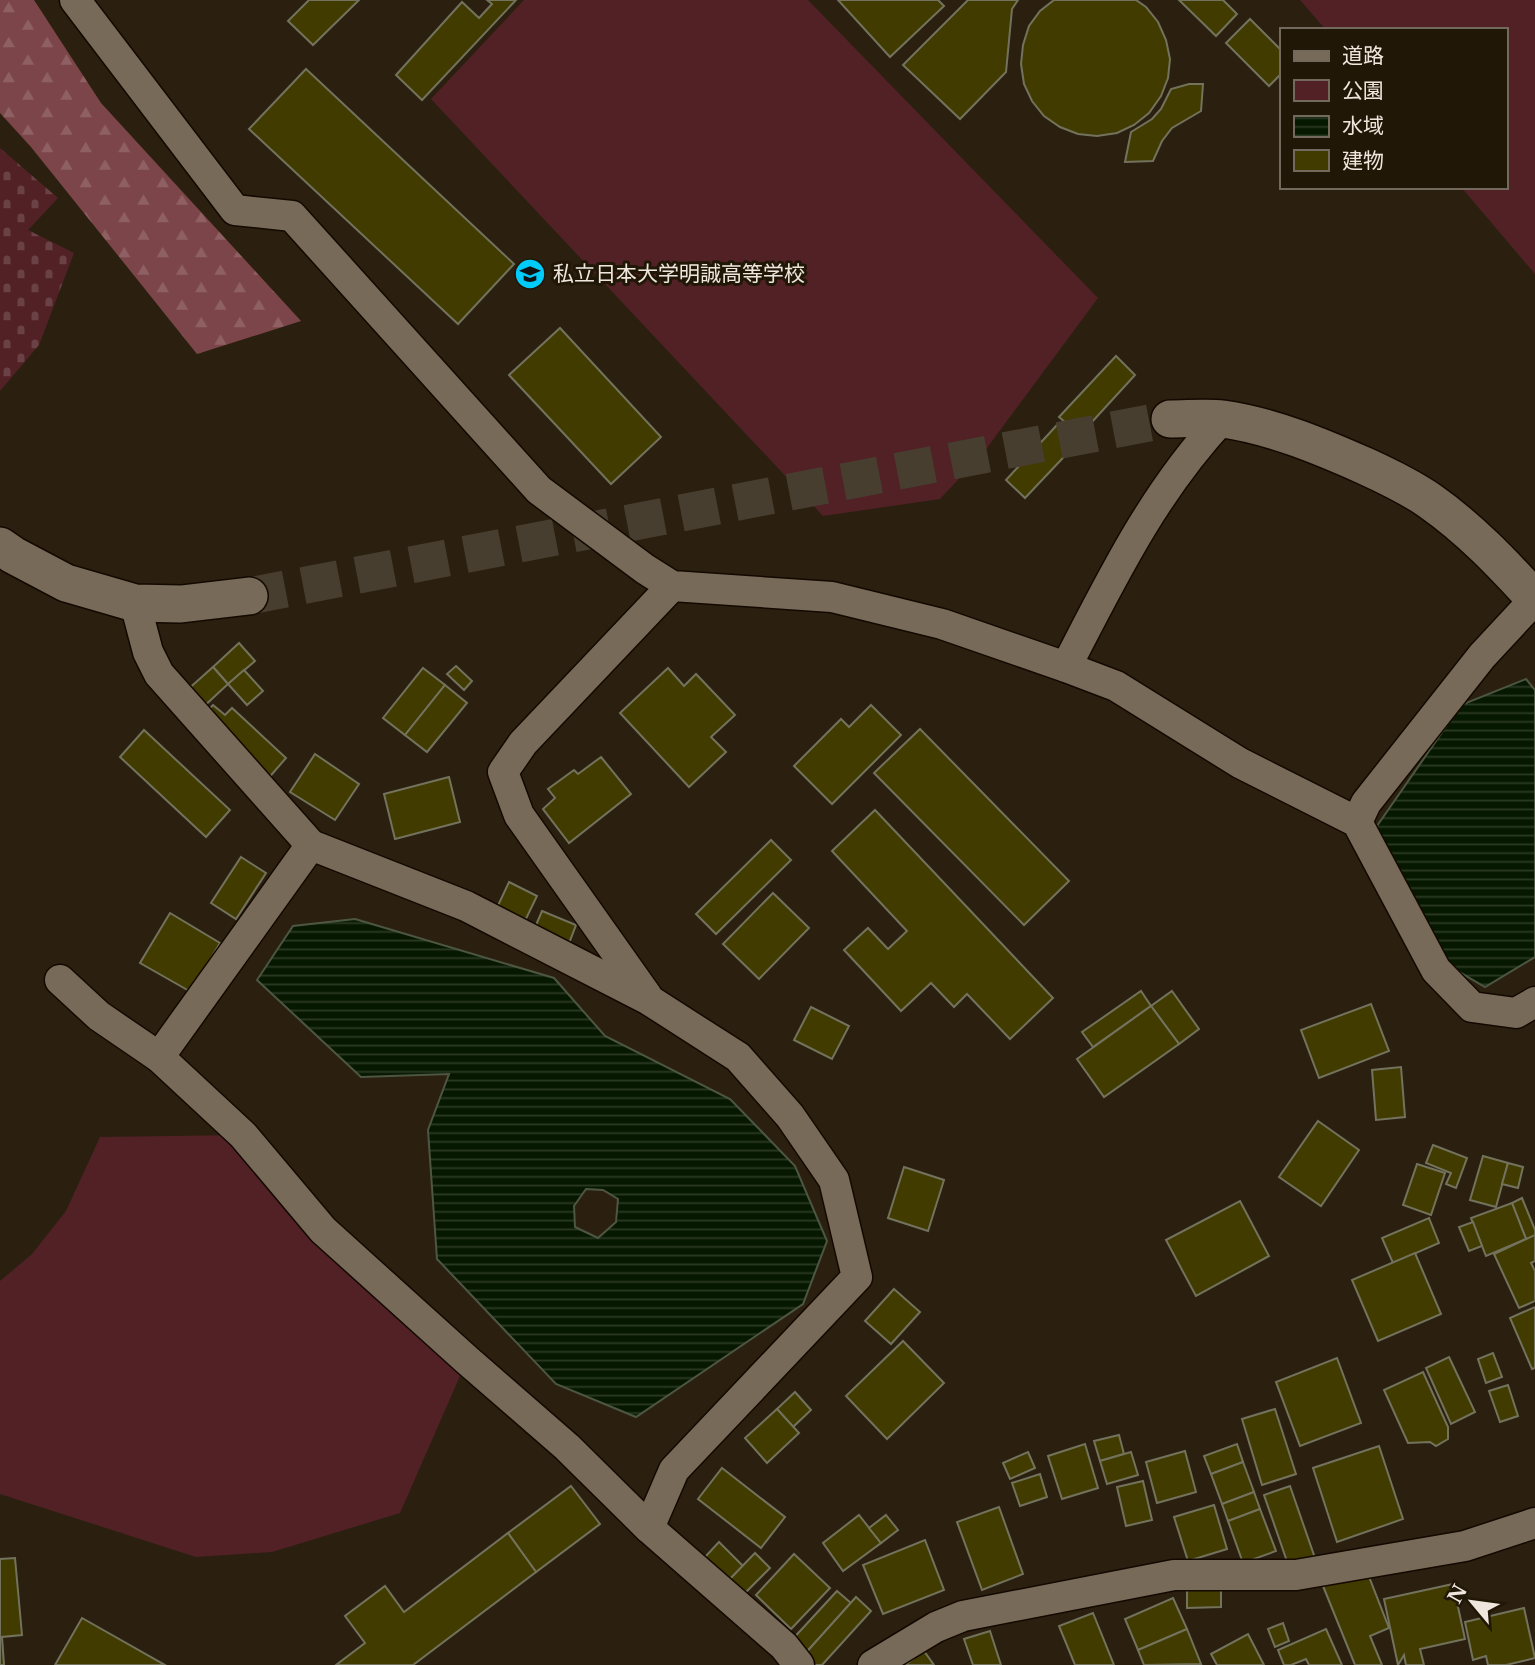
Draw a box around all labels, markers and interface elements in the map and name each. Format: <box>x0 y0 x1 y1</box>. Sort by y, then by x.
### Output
legend <box>1280 28 1507 189</box>
text: 道路 <box>1342 43 1384 69</box>
text: 公園 <box>1342 78 1384 104</box>
text: 水域 <box>1342 113 1384 139</box>
text: 建物 <box>1342 148 1384 174</box>
school or university icon: 私立日本大学明誠高等学校 <box>513 257 547 291</box>
place label: 私立日本大学明誠高等学校 <box>553 261 805 287</box>
north arrow <box>1437 1567 1507 1637</box>
text: N <box>1443 1580 1472 1607</box>

